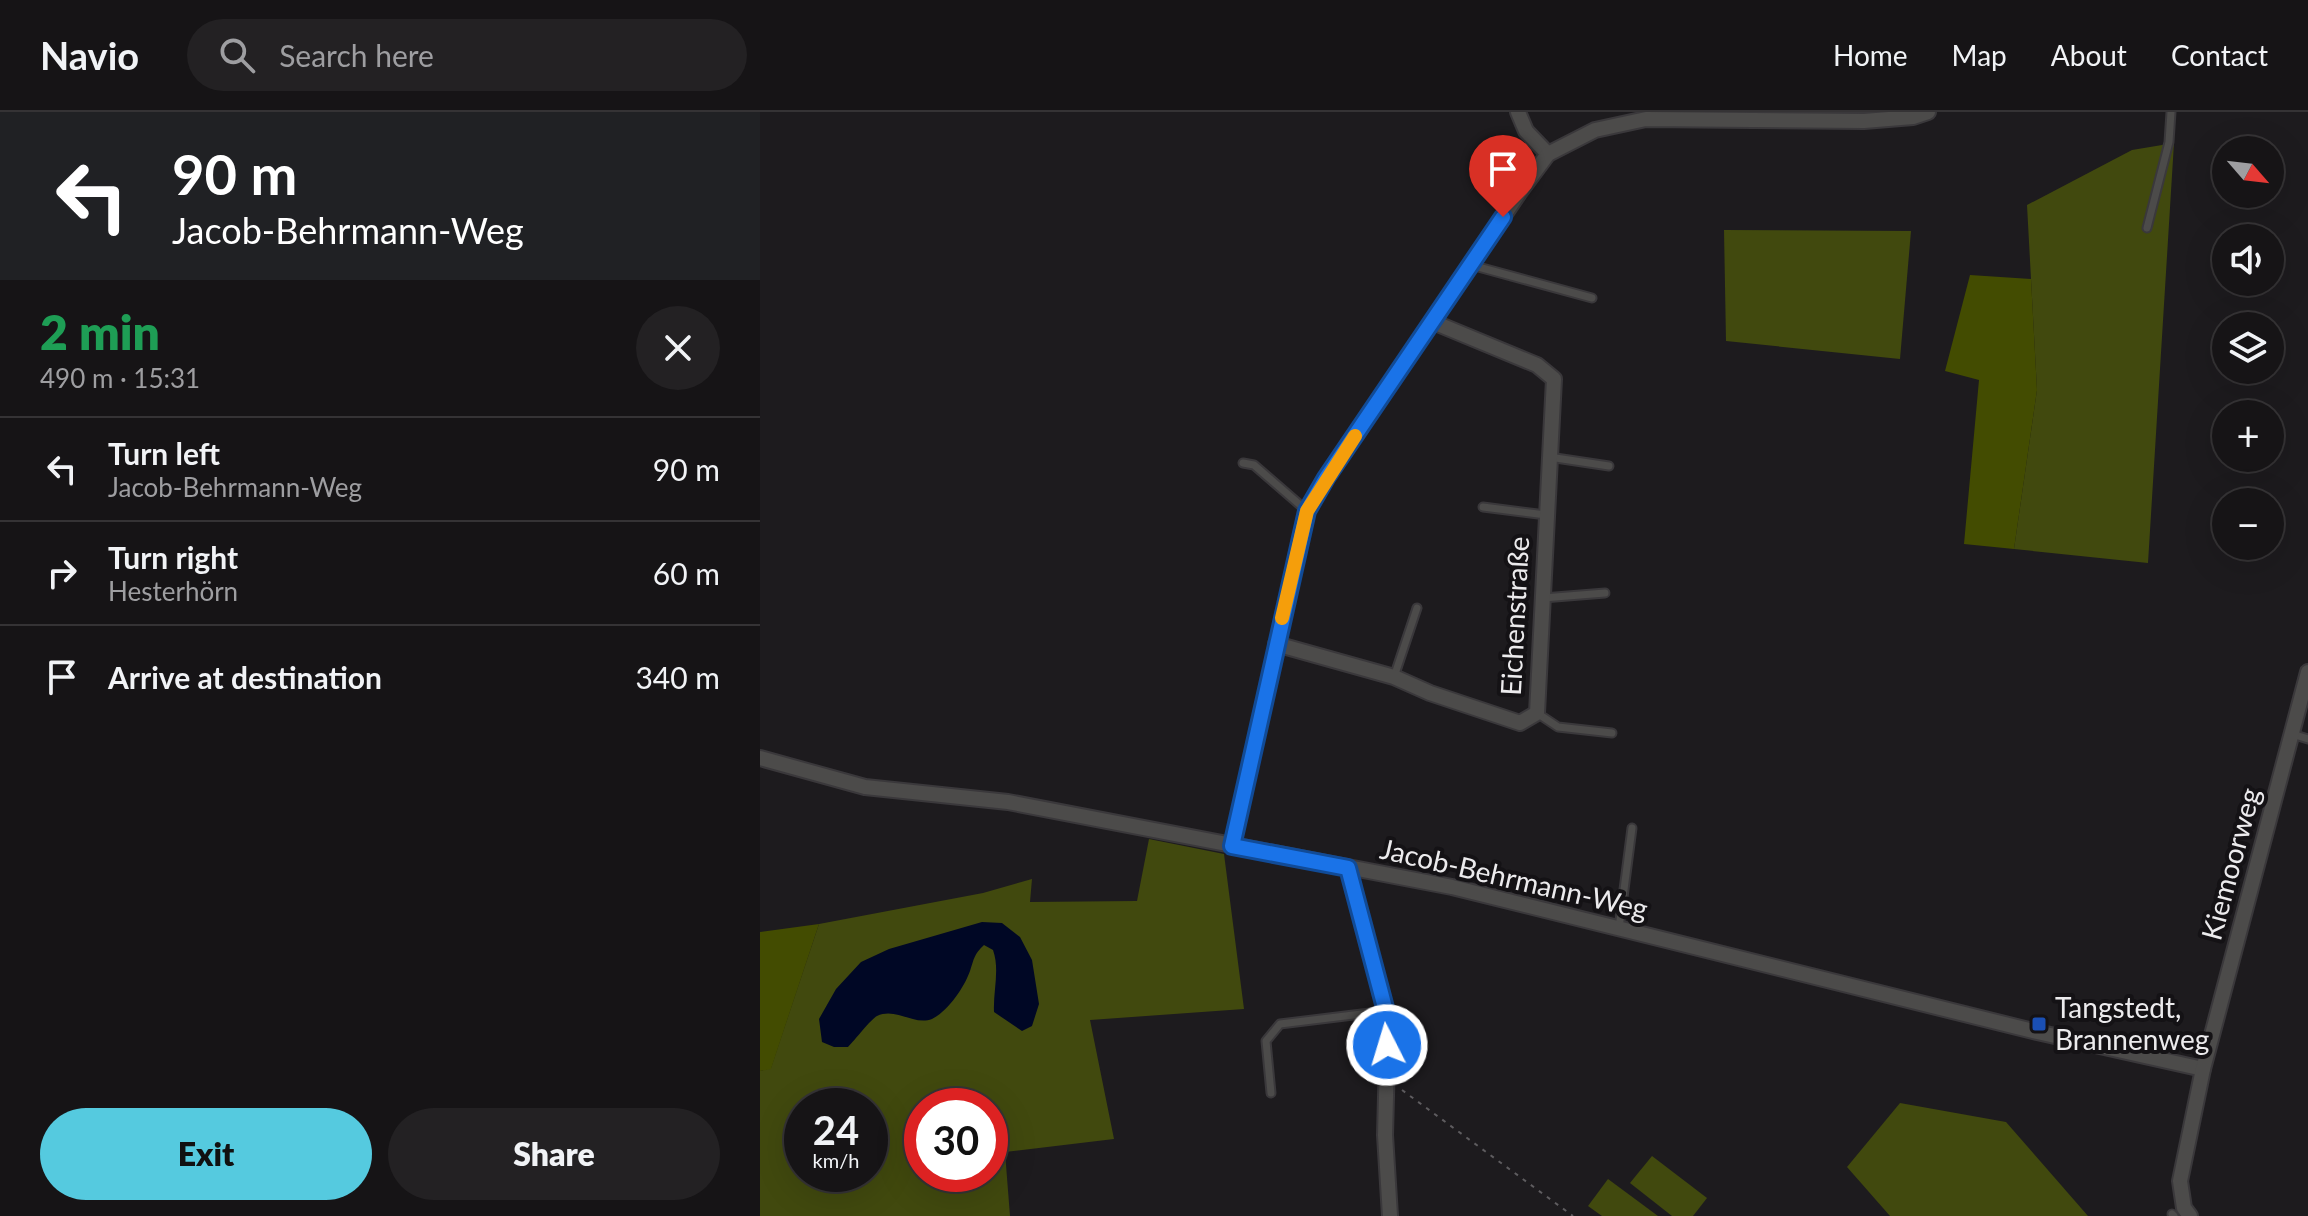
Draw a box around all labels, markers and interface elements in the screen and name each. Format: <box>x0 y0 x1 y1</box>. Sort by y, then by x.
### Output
search box <box>187 19 747 91</box>
text: Navio <box>40 32 139 78</box>
icon: search <box>215 33 259 77</box>
text: Search here <box>279 37 434 73</box>
text: Home <box>1833 38 1908 72</box>
text: Map <box>1952 38 2007 72</box>
text: About <box>2051 38 2127 72</box>
text: Contact <box>2171 38 2268 72</box>
pin <box>1469 135 1537 217</box>
north arrow <box>2212 136 2284 208</box>
map controls <box>2212 136 2284 560</box>
text: 90 m <box>172 140 297 207</box>
icon: left <box>40 144 144 248</box>
icon: arrive <box>1481 147 1525 191</box>
text: Jacob-Behrmann-Weg <box>172 208 524 252</box>
button: sound <box>2212 224 2284 296</box>
text: 2 min <box>40 303 160 360</box>
button: close <box>636 306 720 390</box>
button: layers <box>2212 312 2284 384</box>
text: 490 m · 15:31 <box>40 362 200 394</box>
button: + <box>2212 400 2284 472</box>
text: Turn left <box>108 435 220 471</box>
icon: left <box>40 447 84 491</box>
text: 90 m <box>653 451 720 487</box>
text: Jacob-Behrmann-Weg <box>108 471 362 503</box>
button: − <box>2212 488 2284 560</box>
street label: Eichenstraße <box>1493 536 1535 696</box>
text: Turn right <box>108 539 238 575</box>
icon: right <box>40 551 84 595</box>
text: 60 m <box>653 555 720 591</box>
text: Hesterhörn <box>108 575 238 607</box>
icon: arrive <box>40 655 84 699</box>
text: Arrive at destination <box>108 659 382 695</box>
text: 340 m <box>635 659 720 695</box>
street label: Kiemoorweg <box>2193 784 2267 944</box>
street label: Jacob-Behrmann-Weg <box>1377 831 1651 925</box>
place label: Tangstedt, Brannenweg <box>2055 990 2209 1056</box>
position arrow <box>1345 1003 1429 1087</box>
marker: Tangstedt, Brannenweg <box>2030 1015 2048 1033</box>
speed limit sign: 30 <box>904 1088 1008 1192</box>
text: 24 <box>813 1106 859 1154</box>
button: Exit <box>40 1108 372 1200</box>
button: Share <box>388 1108 720 1200</box>
text: km/h <box>813 1148 859 1172</box>

